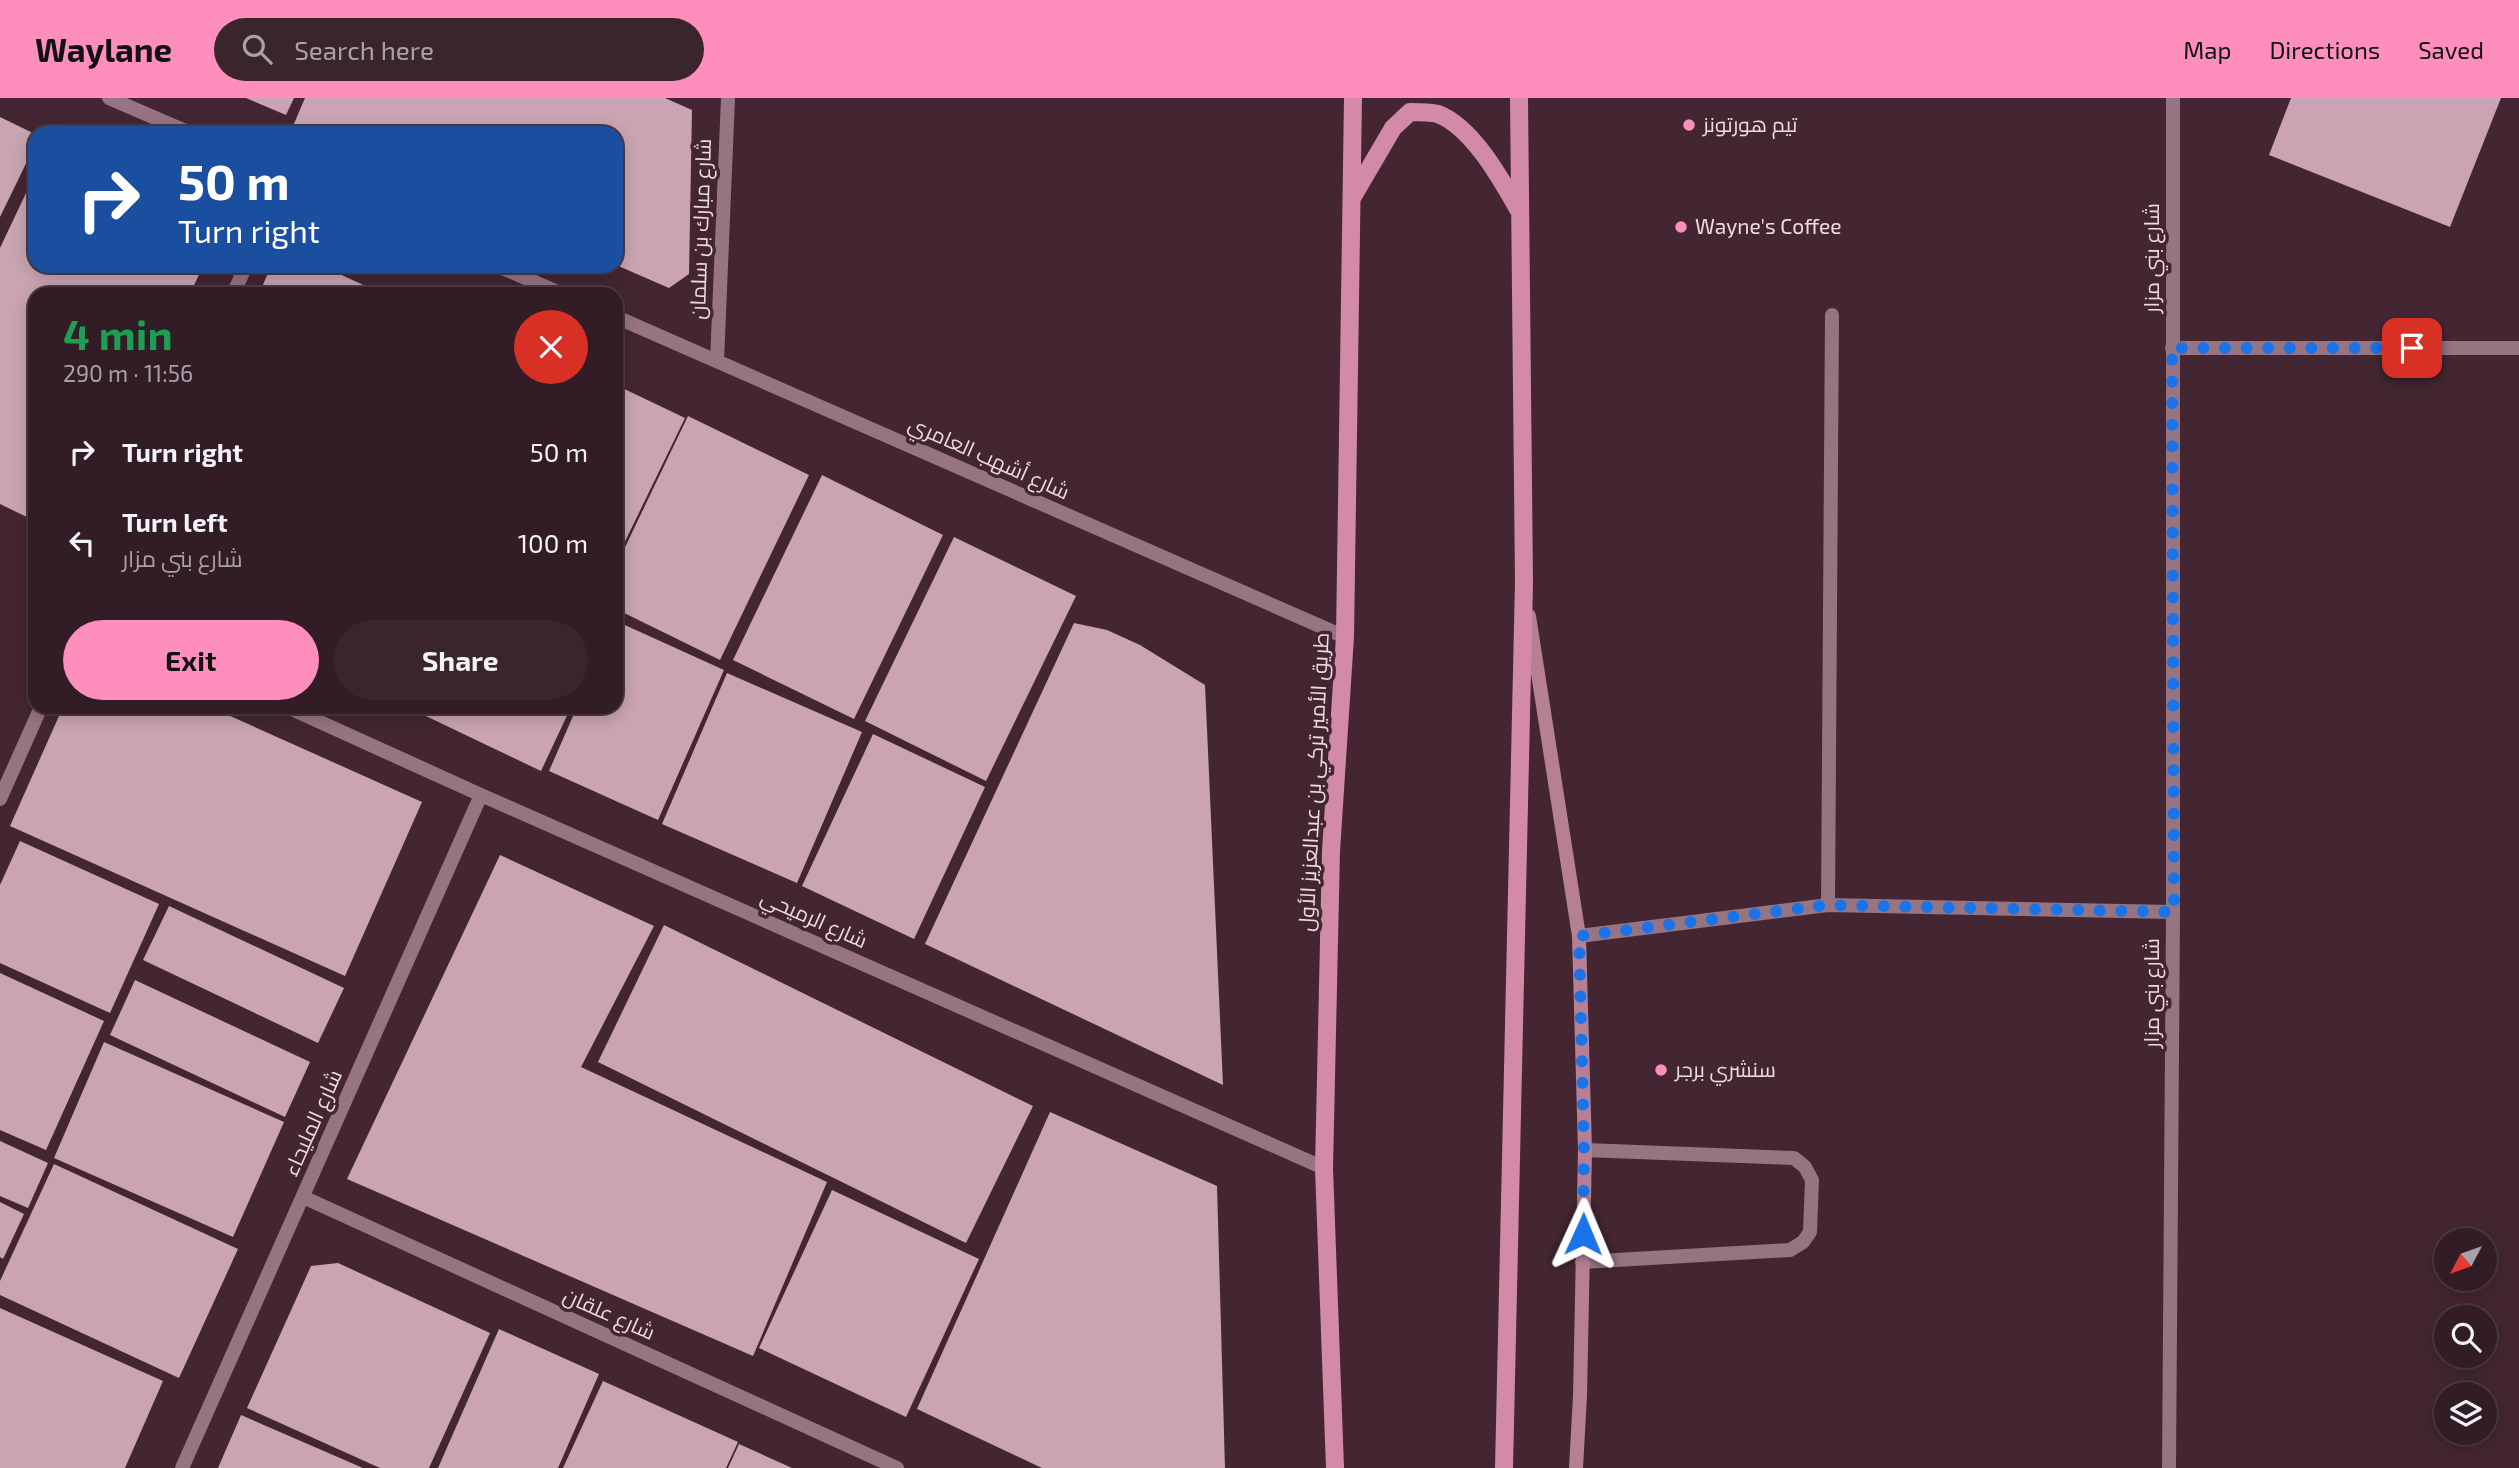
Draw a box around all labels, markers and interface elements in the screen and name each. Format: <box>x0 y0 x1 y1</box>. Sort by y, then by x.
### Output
search box <box>214 18 704 81</box>
text: Waylane <box>35 29 172 69</box>
icon: search <box>238 30 276 68</box>
text: Search here <box>294 34 434 65</box>
text: Map <box>2183 35 2231 64</box>
text: Directions <box>2269 35 2380 64</box>
text: Saved <box>2418 35 2484 64</box>
place label: تيم هورتونز <box>1702 111 1798 139</box>
marker: تيم هورتونز <box>1681 117 1697 133</box>
street label: شارع مبارك بن سلمان <box>684 138 718 320</box>
text: 50 m <box>178 151 290 210</box>
icon: right <box>63 154 154 245</box>
street label: شارع بني مزار <box>2138 203 2168 314</box>
text: Turn right <box>178 211 320 249</box>
place label: Wayne's Coffee <box>1695 213 1842 238</box>
marker: Wayne's Coffee <box>1673 219 1689 235</box>
text: 4 min <box>63 308 173 358</box>
button: close <box>514 310 588 384</box>
pin <box>2382 318 2442 378</box>
icon: arrive <box>2393 329 2431 367</box>
text: 290 m · 11:56 <box>63 359 193 387</box>
street label: شارع أشهب العامري <box>903 410 1074 508</box>
icon: right <box>63 433 101 471</box>
text: Turn right <box>122 436 243 467</box>
text: 50 m <box>530 436 588 467</box>
text: Turn left <box>122 506 228 537</box>
icon: left <box>63 524 101 562</box>
text: 100 m <box>518 527 588 558</box>
text: شارع بني مزار <box>122 544 242 572</box>
button: Exit <box>63 620 319 700</box>
button: Share <box>333 620 588 700</box>
street label: طريق الأمير تركي بن عبدالعزيز الأول <box>1292 632 1338 932</box>
street label: شارع الرميحي <box>755 883 872 957</box>
street label: شارع بني مزار <box>2138 938 2168 1049</box>
place label: سنشري برجر <box>1674 1056 1776 1086</box>
marker: سنشري برجر <box>1653 1062 1669 1078</box>
street label: شارع المليحاء <box>277 1065 349 1181</box>
position arrow <box>1546 1197 1620 1271</box>
north arrow <box>2434 1228 2497 1292</box>
map controls <box>2434 1228 2497 1445</box>
street label: شارع علقان <box>559 1281 659 1347</box>
button: search <box>2434 1305 2497 1368</box>
button: layers <box>2434 1382 2497 1445</box>

